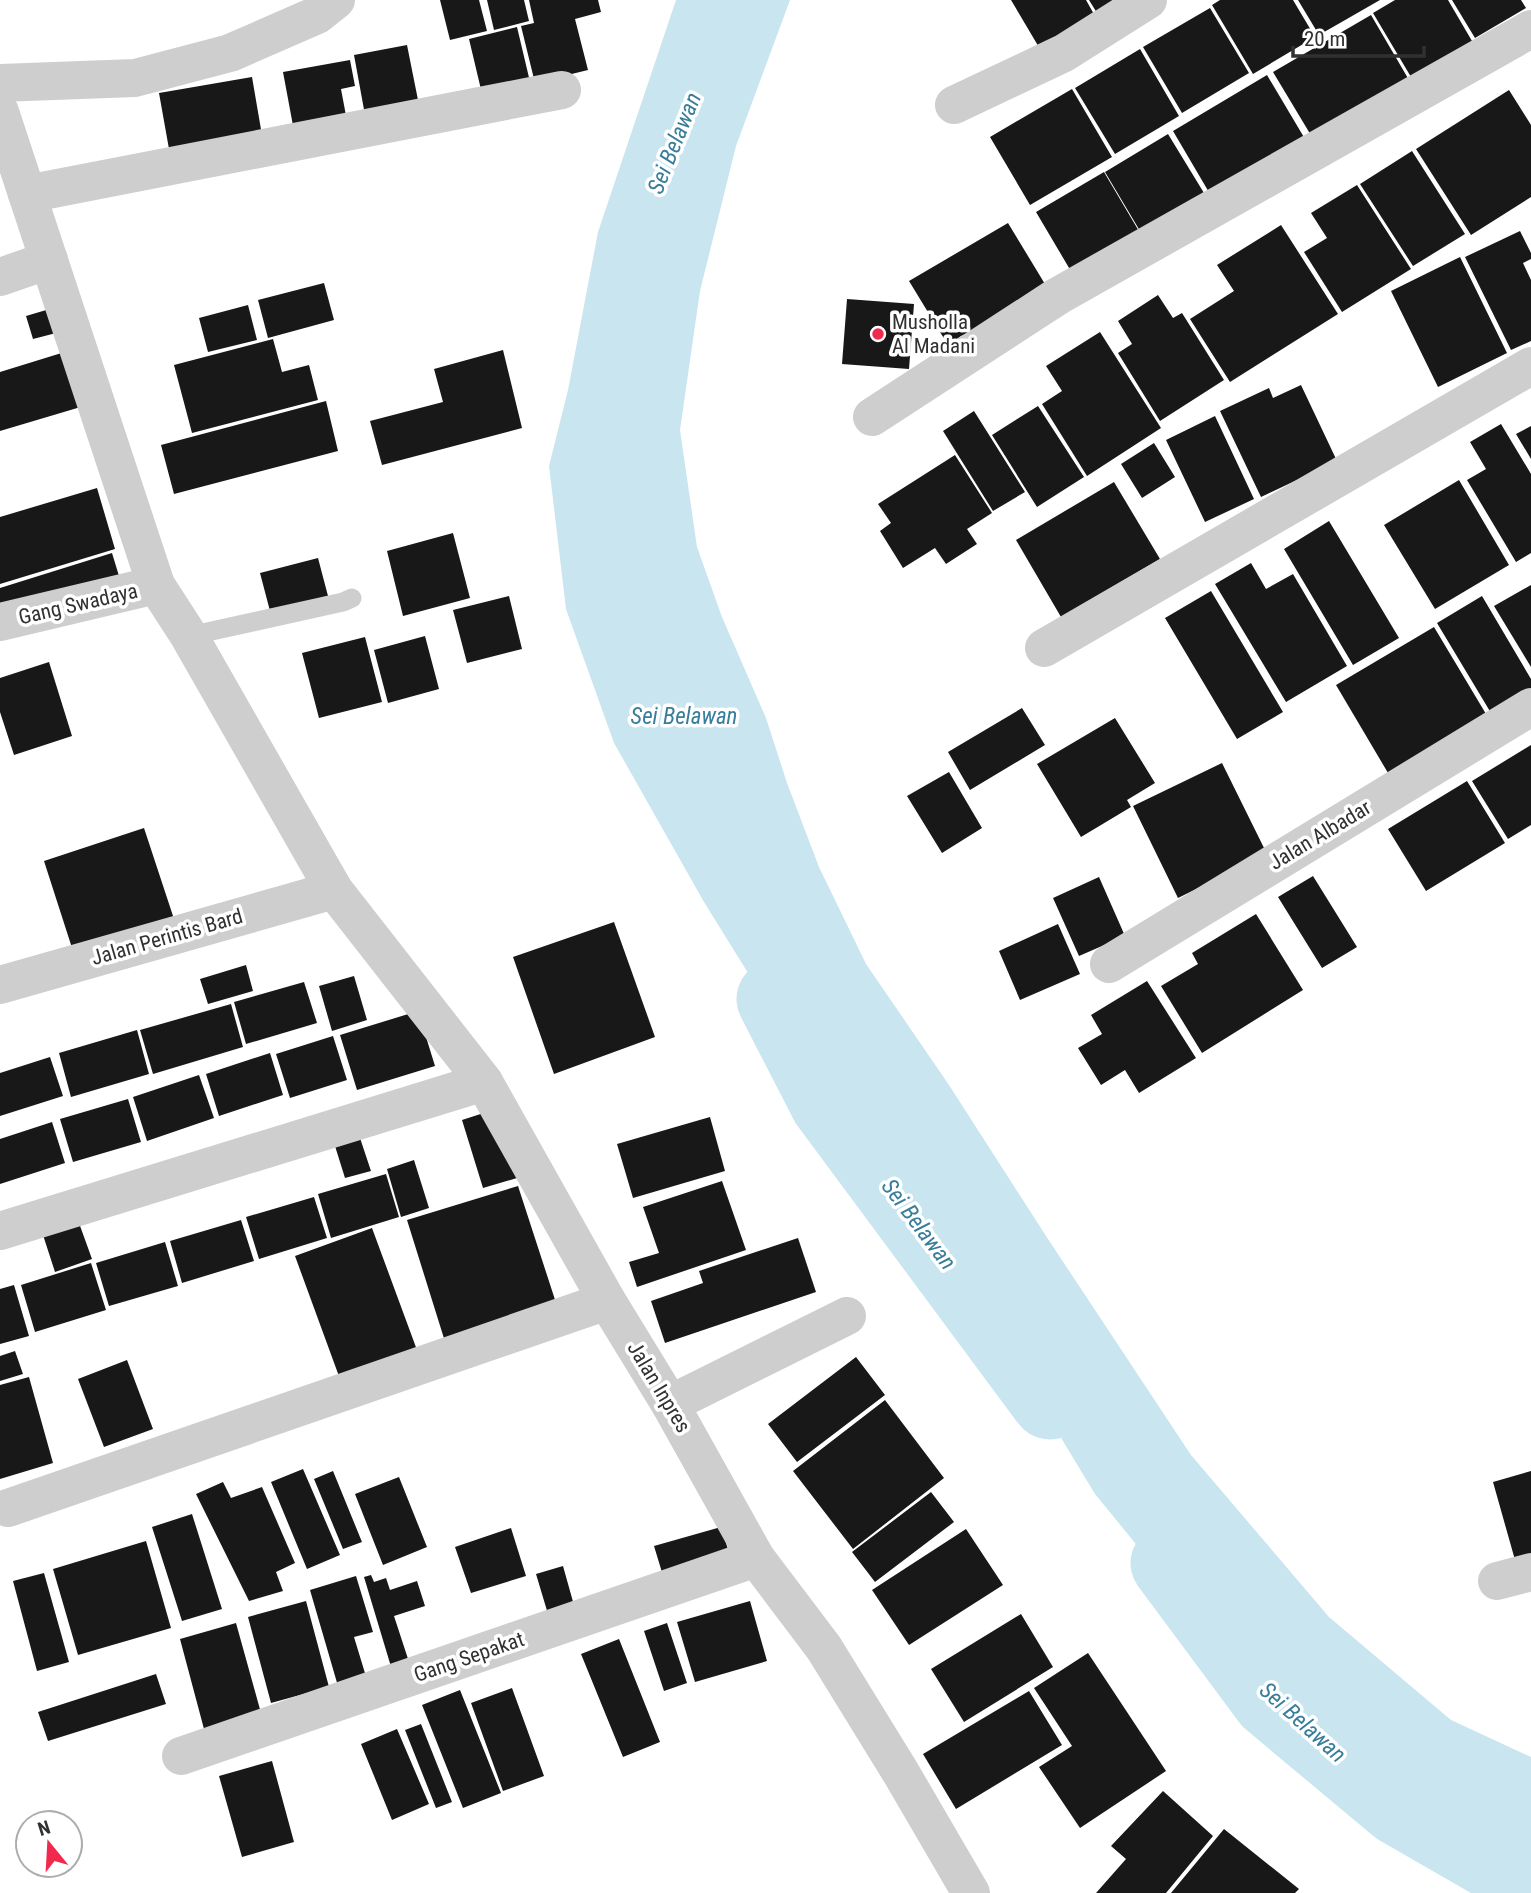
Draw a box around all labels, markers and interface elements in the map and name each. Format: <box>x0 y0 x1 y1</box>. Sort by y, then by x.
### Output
scale bar <box>1293 14 1424 58</box>
text: 20 m <box>1304 27 1345 51</box>
water label: Sei Belawan <box>642 89 707 198</box>
place label: Musholla Al Madani <box>892 310 975 358</box>
marker: Musholla Al Madani <box>870 326 886 342</box>
street label: Gang Swadaya <box>16 579 140 629</box>
water label: Sei Belawan <box>631 703 737 730</box>
street label: Jalan Albadar <box>1265 795 1375 875</box>
street label: Jalan Perintis Bard <box>89 904 245 970</box>
water label: Sei Belawan <box>876 1174 962 1275</box>
street label: Jalan Inpres <box>623 1337 695 1437</box>
street label: Gang Sepakat <box>411 1627 527 1687</box>
water label: Sei Belawan <box>1254 1677 1351 1768</box>
north arrow <box>14 1809 84 1879</box>
text: N <box>35 1816 53 1841</box>

